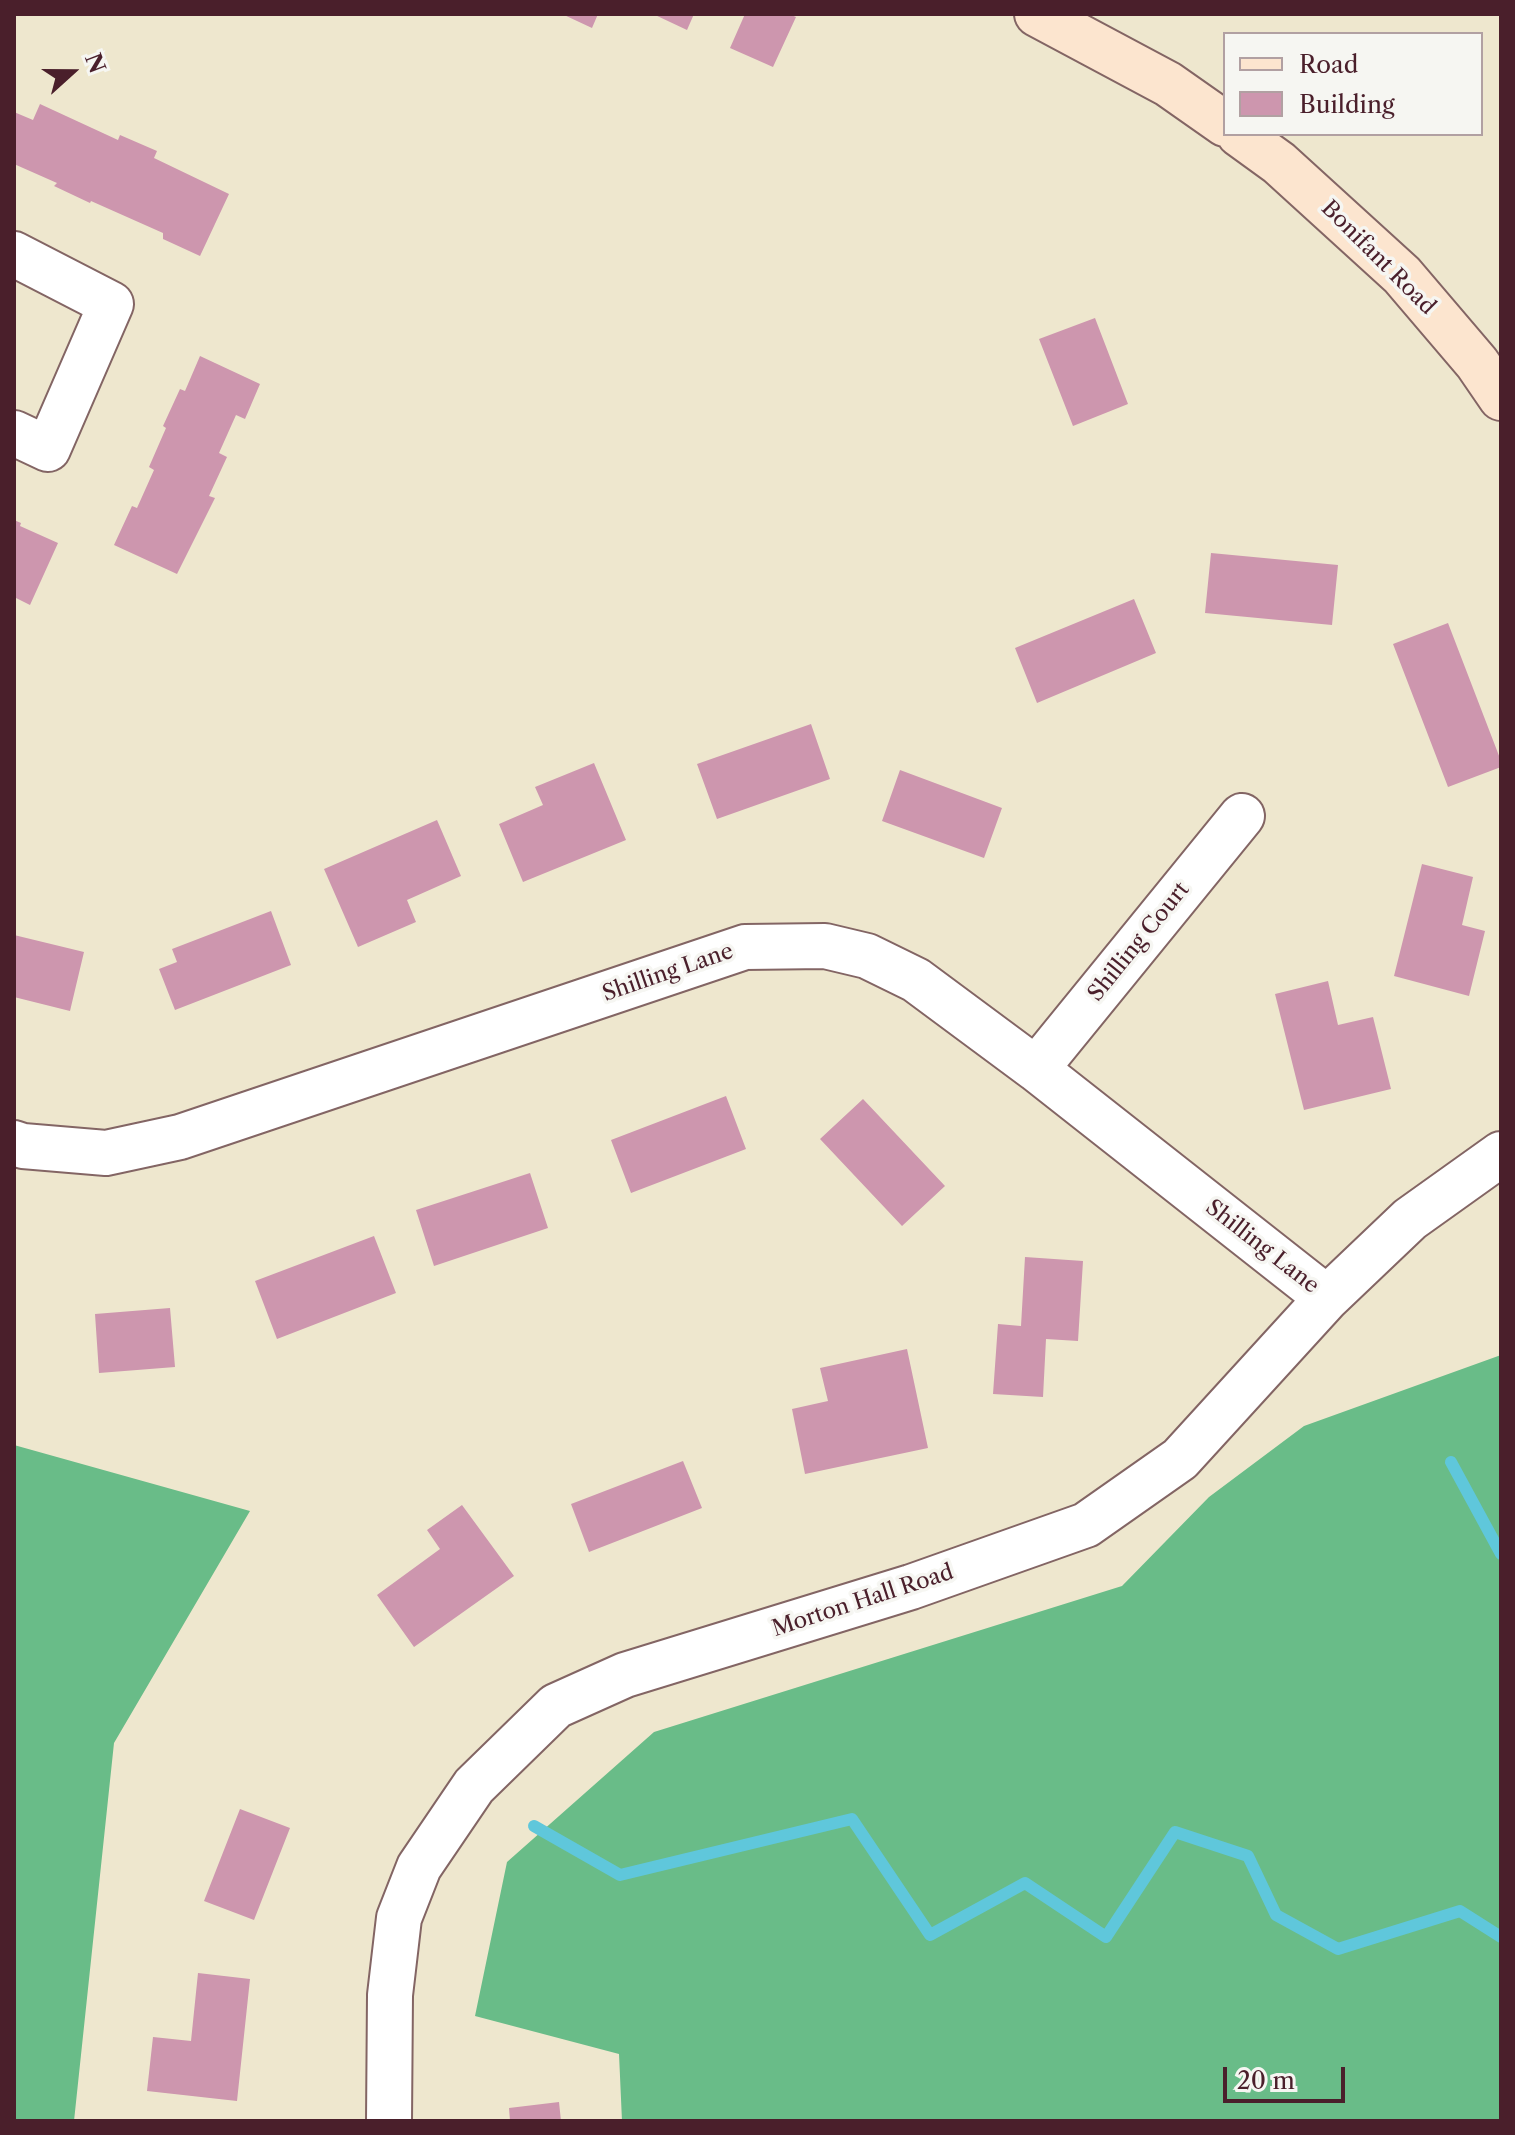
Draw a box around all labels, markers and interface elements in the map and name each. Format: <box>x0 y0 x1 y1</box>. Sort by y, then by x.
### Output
north arrow <box>32 32 112 112</box>
legend <box>1223 32 1483 136</box>
text: N <box>79 49 111 77</box>
text: Road <box>1299 50 1358 79</box>
text: Building <box>1299 90 1395 119</box>
street label: Bonifant Road <box>1315 195 1441 321</box>
street label: Shilling Court <box>1083 877 1195 1007</box>
street label: Shilling Lane <box>599 938 737 1008</box>
street label: Shilling Lane <box>1200 1194 1324 1300</box>
street label: Morton Hall Road <box>769 1559 957 1643</box>
scale bar <box>1227 2051 1349 2101</box>
text: 20 m <box>1237 2066 1295 2095</box>

